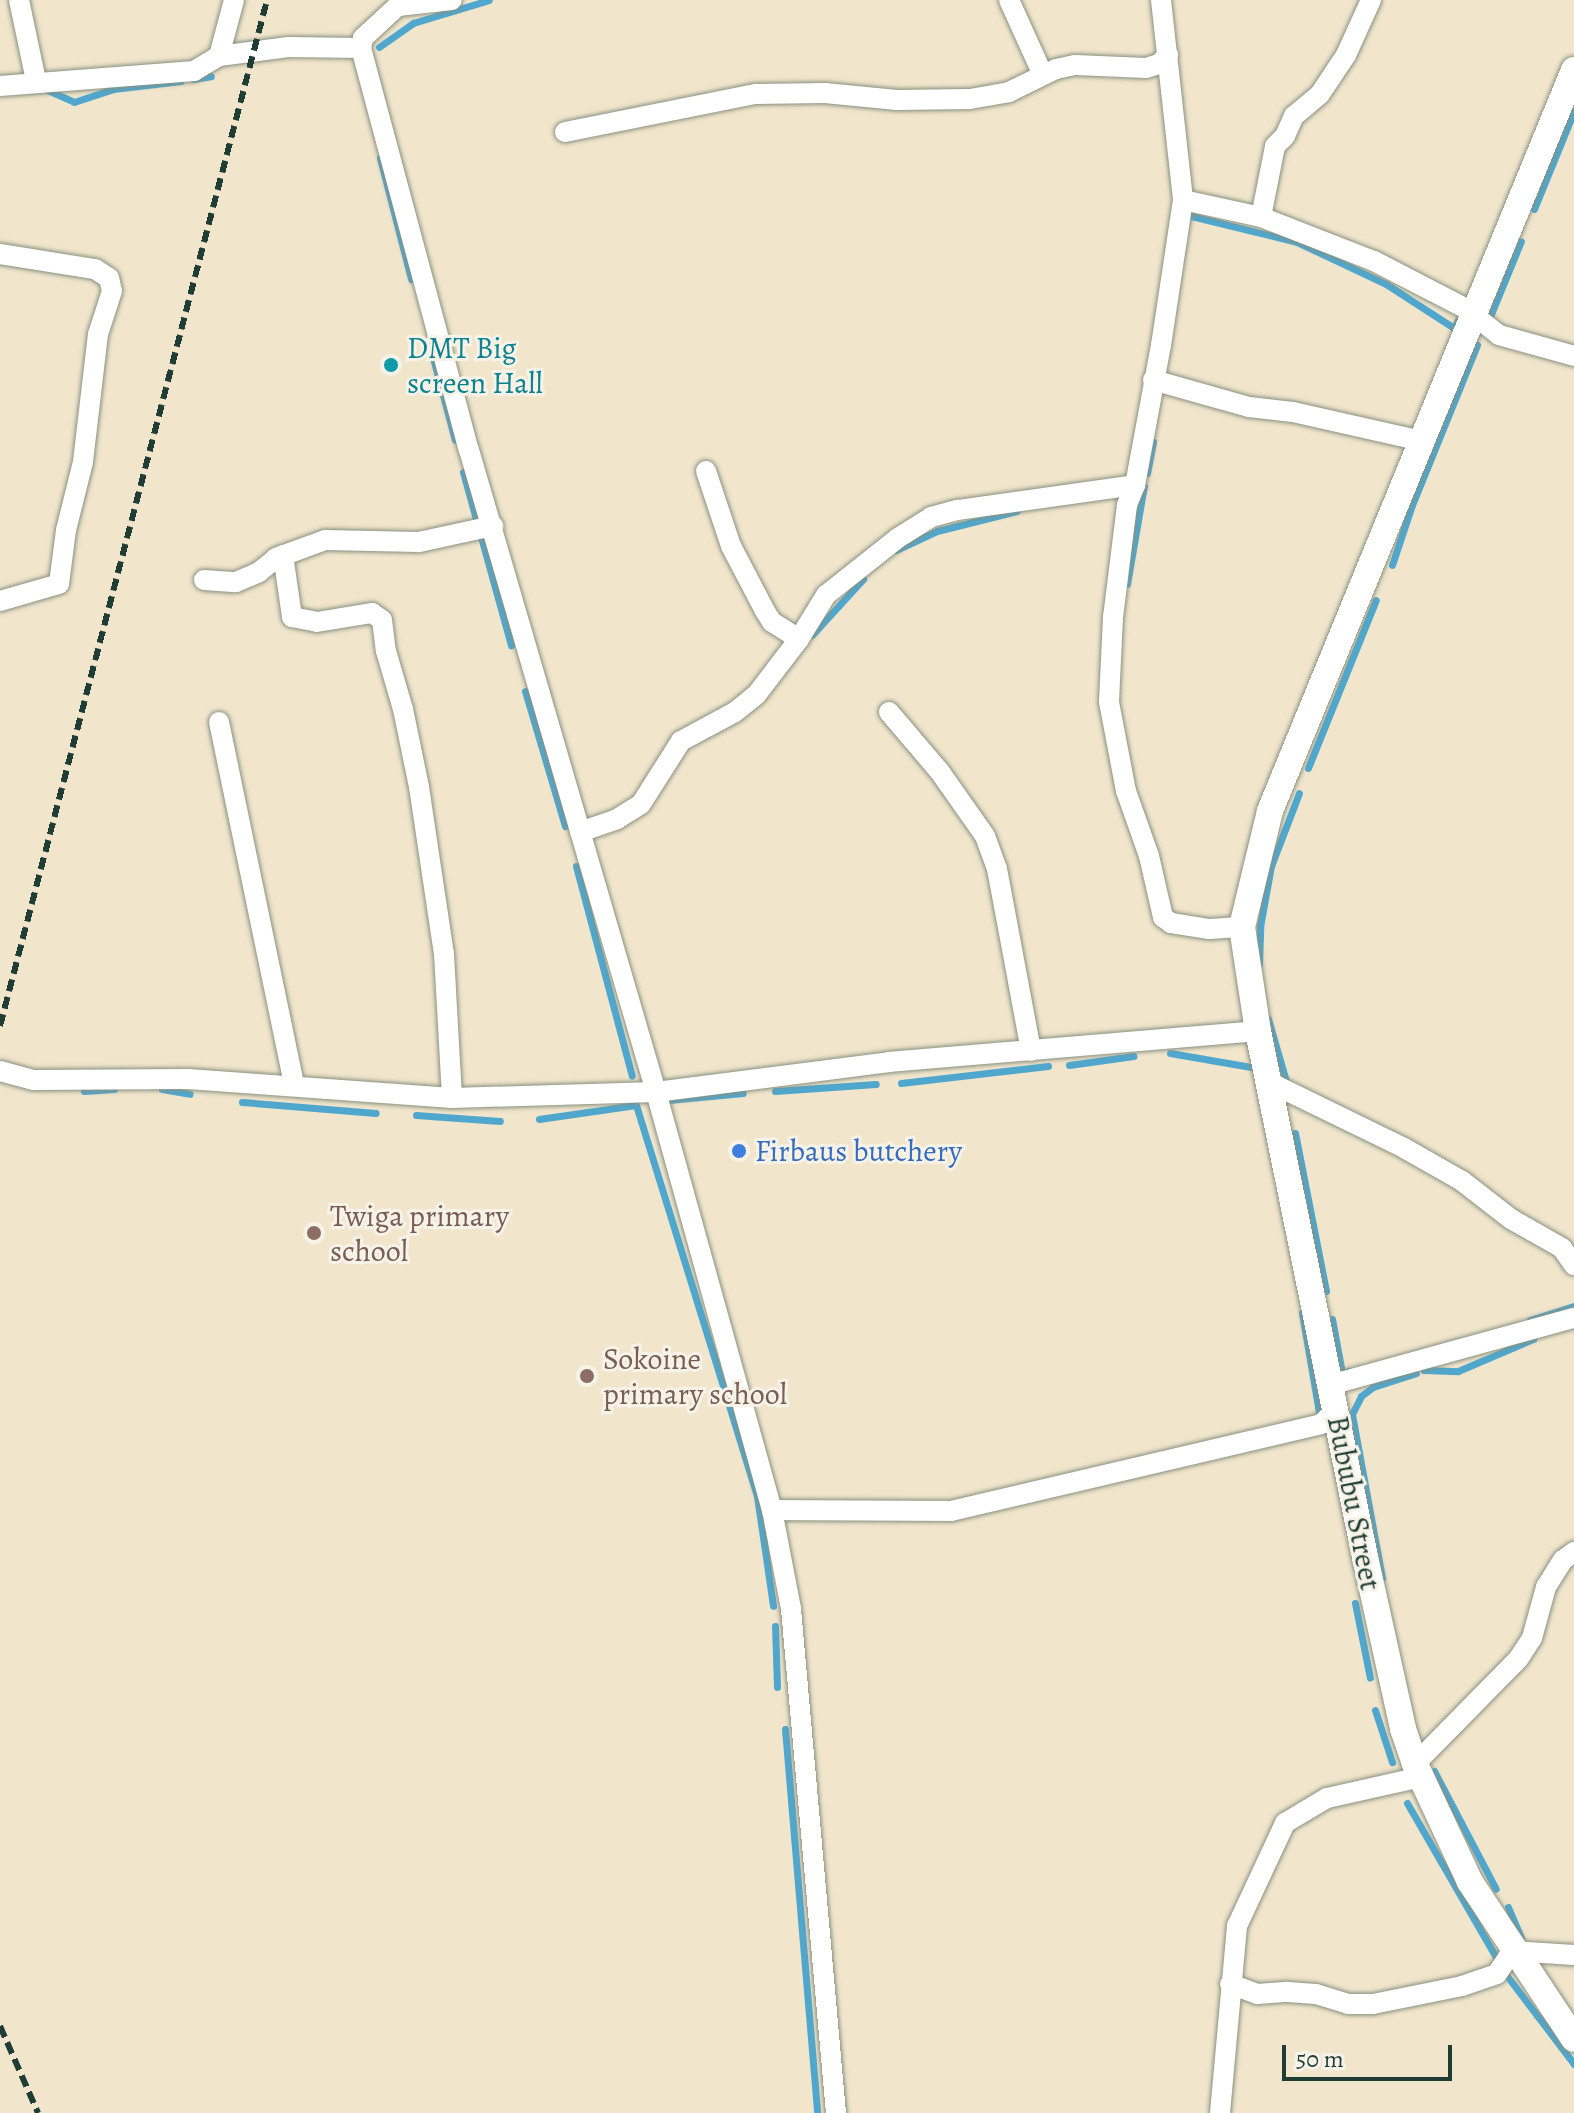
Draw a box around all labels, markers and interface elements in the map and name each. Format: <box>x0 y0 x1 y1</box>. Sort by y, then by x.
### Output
place label: DMT Big screen Hall <box>407 330 543 400</box>
marker: DMT Big screen Hall <box>382 356 400 374</box>
place label: Firbaus butchery <box>755 1133 962 1169</box>
marker: Firbaus butchery <box>730 1142 748 1160</box>
place label: Twiga primary school <box>330 1198 509 1268</box>
marker: Twiga primary school <box>305 1224 323 1242</box>
place label: Sokoine primary school <box>603 1341 787 1412</box>
marker: Sokoine primary school <box>578 1367 596 1385</box>
street label: Bububu Street <box>1319 1413 1389 1593</box>
scale bar <box>1286 2029 1456 2079</box>
text: 50 m <box>1296 2043 1344 2075</box>

